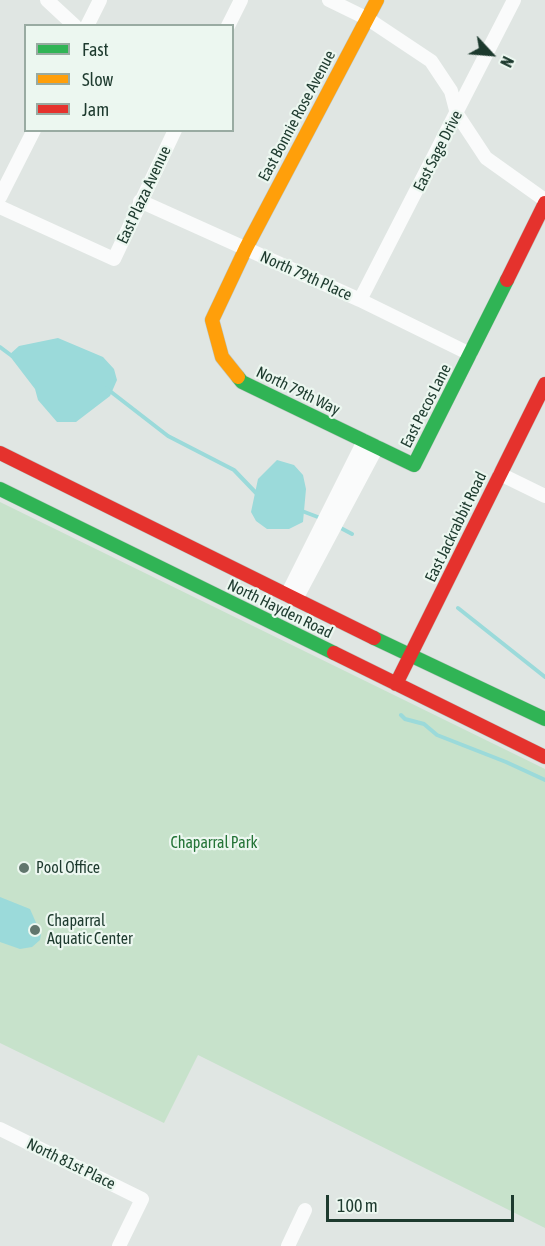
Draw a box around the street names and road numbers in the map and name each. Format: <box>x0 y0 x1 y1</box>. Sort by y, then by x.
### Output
street label: East Bonnie Rose Avenue <box>254 47 340 185</box>
street label: East Sage Drive <box>409 107 467 195</box>
street label: East Plaza Avenue <box>113 143 175 247</box>
street label: North 79th Place <box>257 247 355 305</box>
street label: East Pecos Lane <box>397 361 455 451</box>
street label: North 79th Way <box>253 362 343 420</box>
street label: East Jackrabbit Road <box>421 469 491 585</box>
street label: North Hayden Road <box>224 575 336 643</box>
street label: North 81st Place <box>24 1134 118 1194</box>

